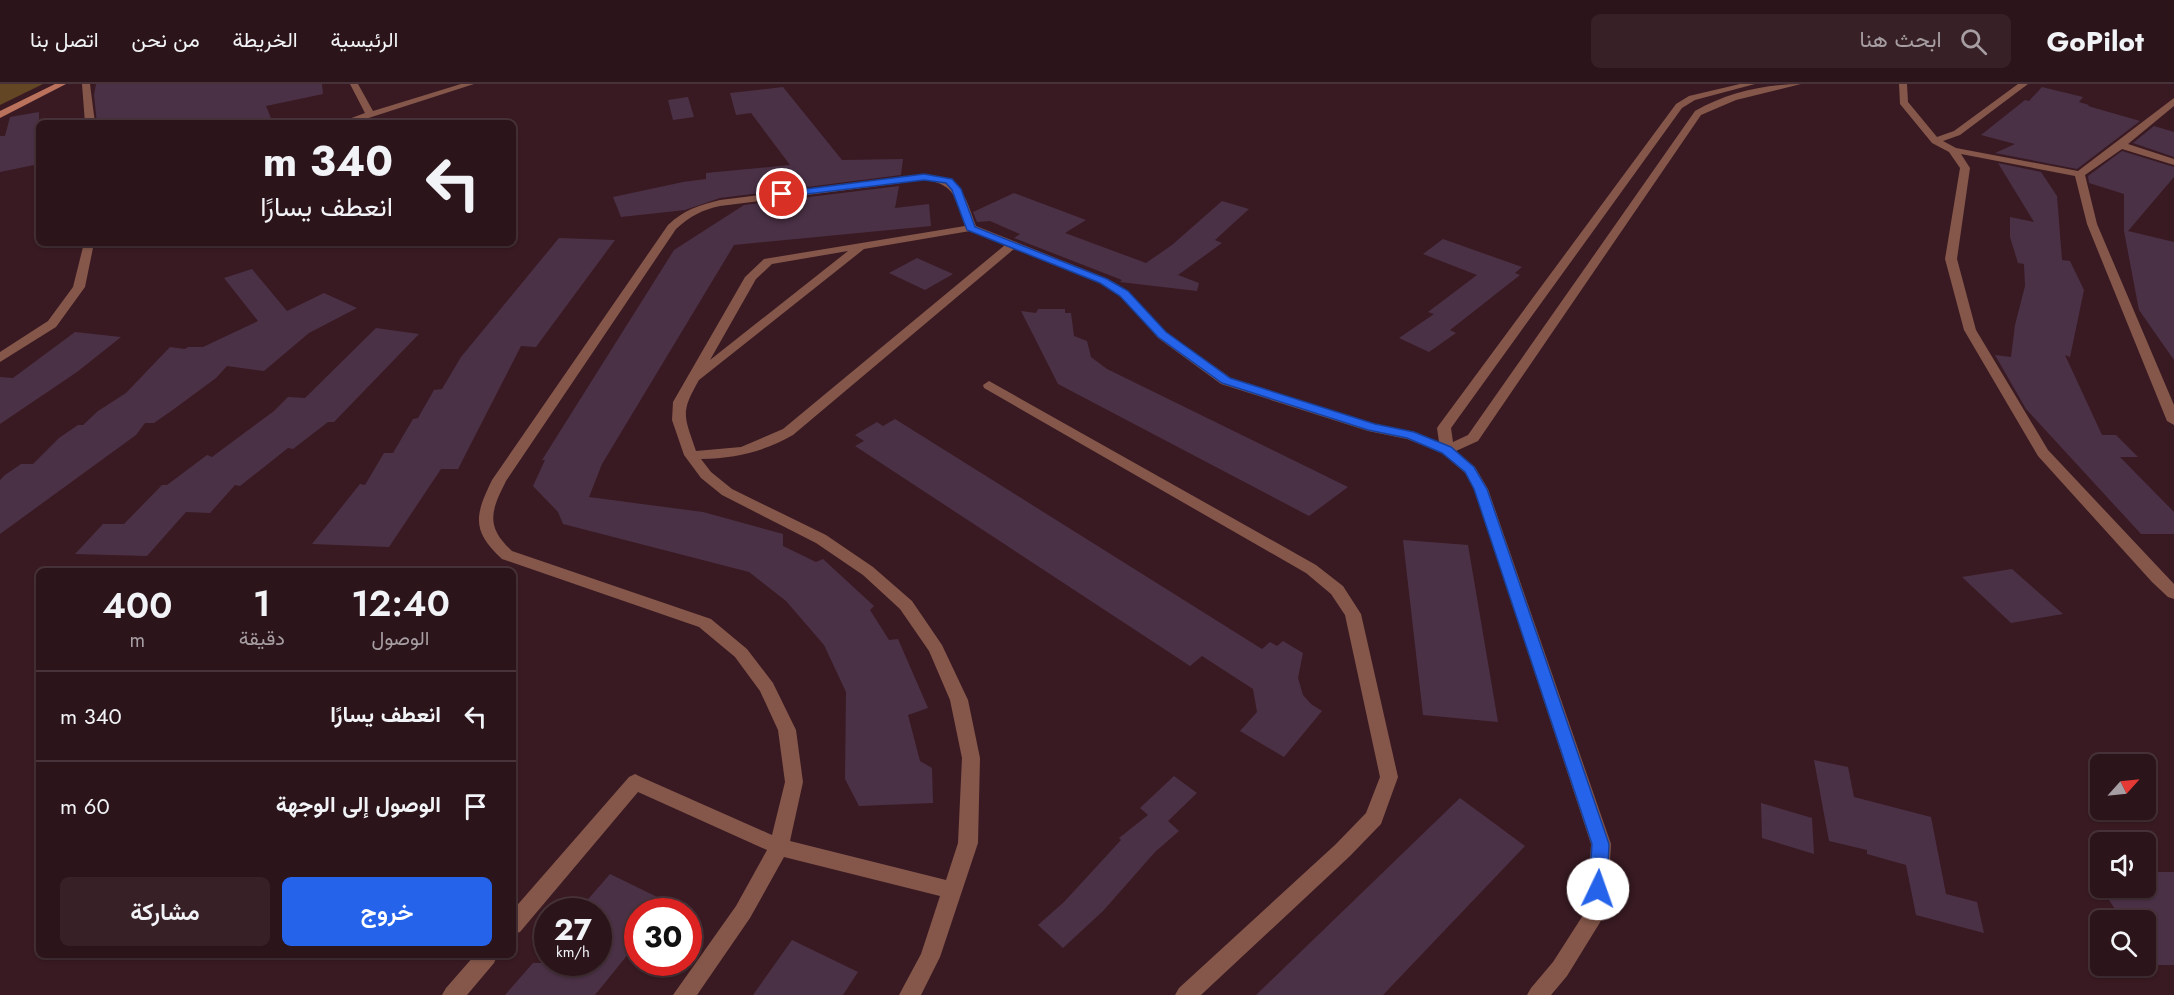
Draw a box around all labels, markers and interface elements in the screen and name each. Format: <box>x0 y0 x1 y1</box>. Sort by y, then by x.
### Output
search box <box>1591 14 2011 68</box>
text: GoPilot <box>2047 21 2144 62</box>
text: ابحث هنا <box>1859 23 1942 55</box>
text: اتصل بنا <box>30 25 99 55</box>
text: من نحن <box>132 25 200 55</box>
text: الخريطة <box>233 25 298 55</box>
text: الرئيسية <box>331 25 398 55</box>
icon: search <box>1957 25 1990 58</box>
text: 340 m <box>263 131 393 192</box>
icon: left <box>414 144 492 222</box>
pin <box>756 168 807 219</box>
icon: arrive <box>765 177 798 210</box>
text: انعطف يسارًا <box>260 187 393 226</box>
text: 1 <box>253 577 271 629</box>
text: 12:40 <box>351 577 450 629</box>
text: 400 <box>102 579 172 631</box>
text: دقيقة <box>239 624 285 653</box>
text: الوصول <box>372 624 429 653</box>
text: m <box>130 626 145 655</box>
text: انعطف يسارًا <box>330 698 441 730</box>
text: 340 m <box>60 700 122 732</box>
icon: left <box>459 700 492 733</box>
north arrow <box>2090 754 2156 820</box>
map controls <box>2090 754 2156 976</box>
text: الوصول إلى الوجهة <box>276 788 441 820</box>
text: 60 m <box>60 790 110 822</box>
icon: arrive <box>459 790 492 823</box>
button: sound <box>2090 832 2156 898</box>
position arrow <box>1566 857 1630 921</box>
button: مشاركة <box>60 877 270 946</box>
button: خروج <box>282 877 492 946</box>
speed limit sign: 30 <box>624 898 702 976</box>
text: 27 <box>554 908 592 951</box>
button: search <box>2090 910 2156 976</box>
text: km/h <box>556 941 590 963</box>

